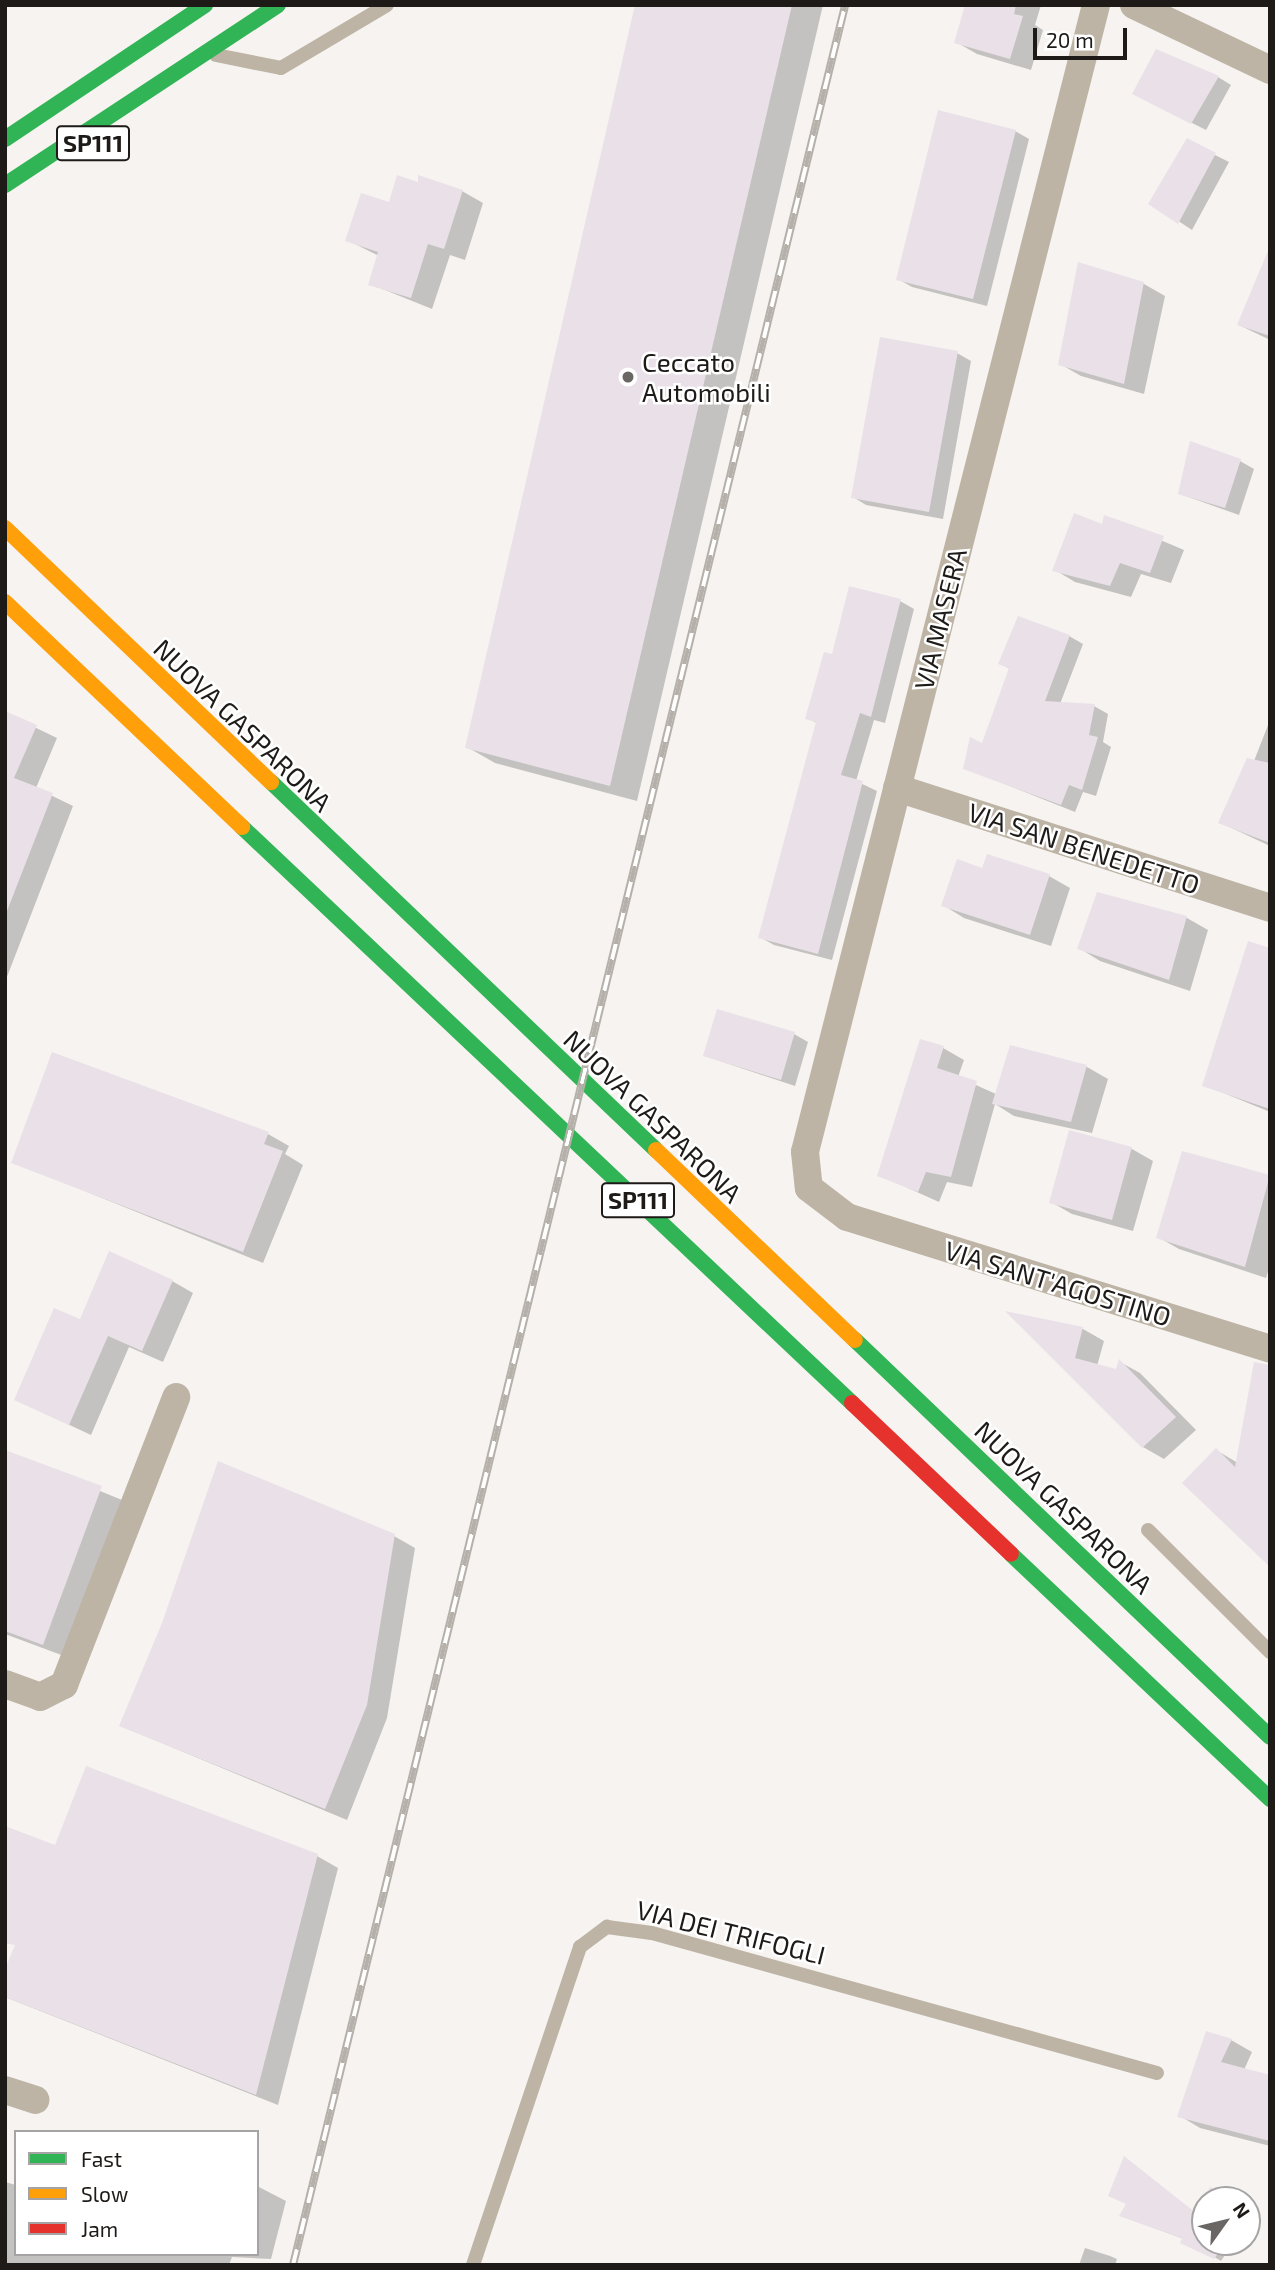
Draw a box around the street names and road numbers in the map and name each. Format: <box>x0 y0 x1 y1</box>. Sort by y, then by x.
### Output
road number: SP111 <box>55 122 132 163</box>
street label: VIA MASERA <box>907 545 973 693</box>
street label: NUOVA GASPARONA <box>147 632 339 818</box>
street label: VIA SAN BENEDETTO <box>964 796 1204 900</box>
street label: NUOVA GASPARONA <box>557 1023 749 1209</box>
road number: SP111 <box>600 1180 676 1220</box>
street label: VIA SANT'AGOSTINO <box>941 1234 1175 1332</box>
street label: NUOVA GASPARONA <box>968 1414 1160 1600</box>
street label: VIA DEI TRIFOGLI <box>633 1893 829 1971</box>

